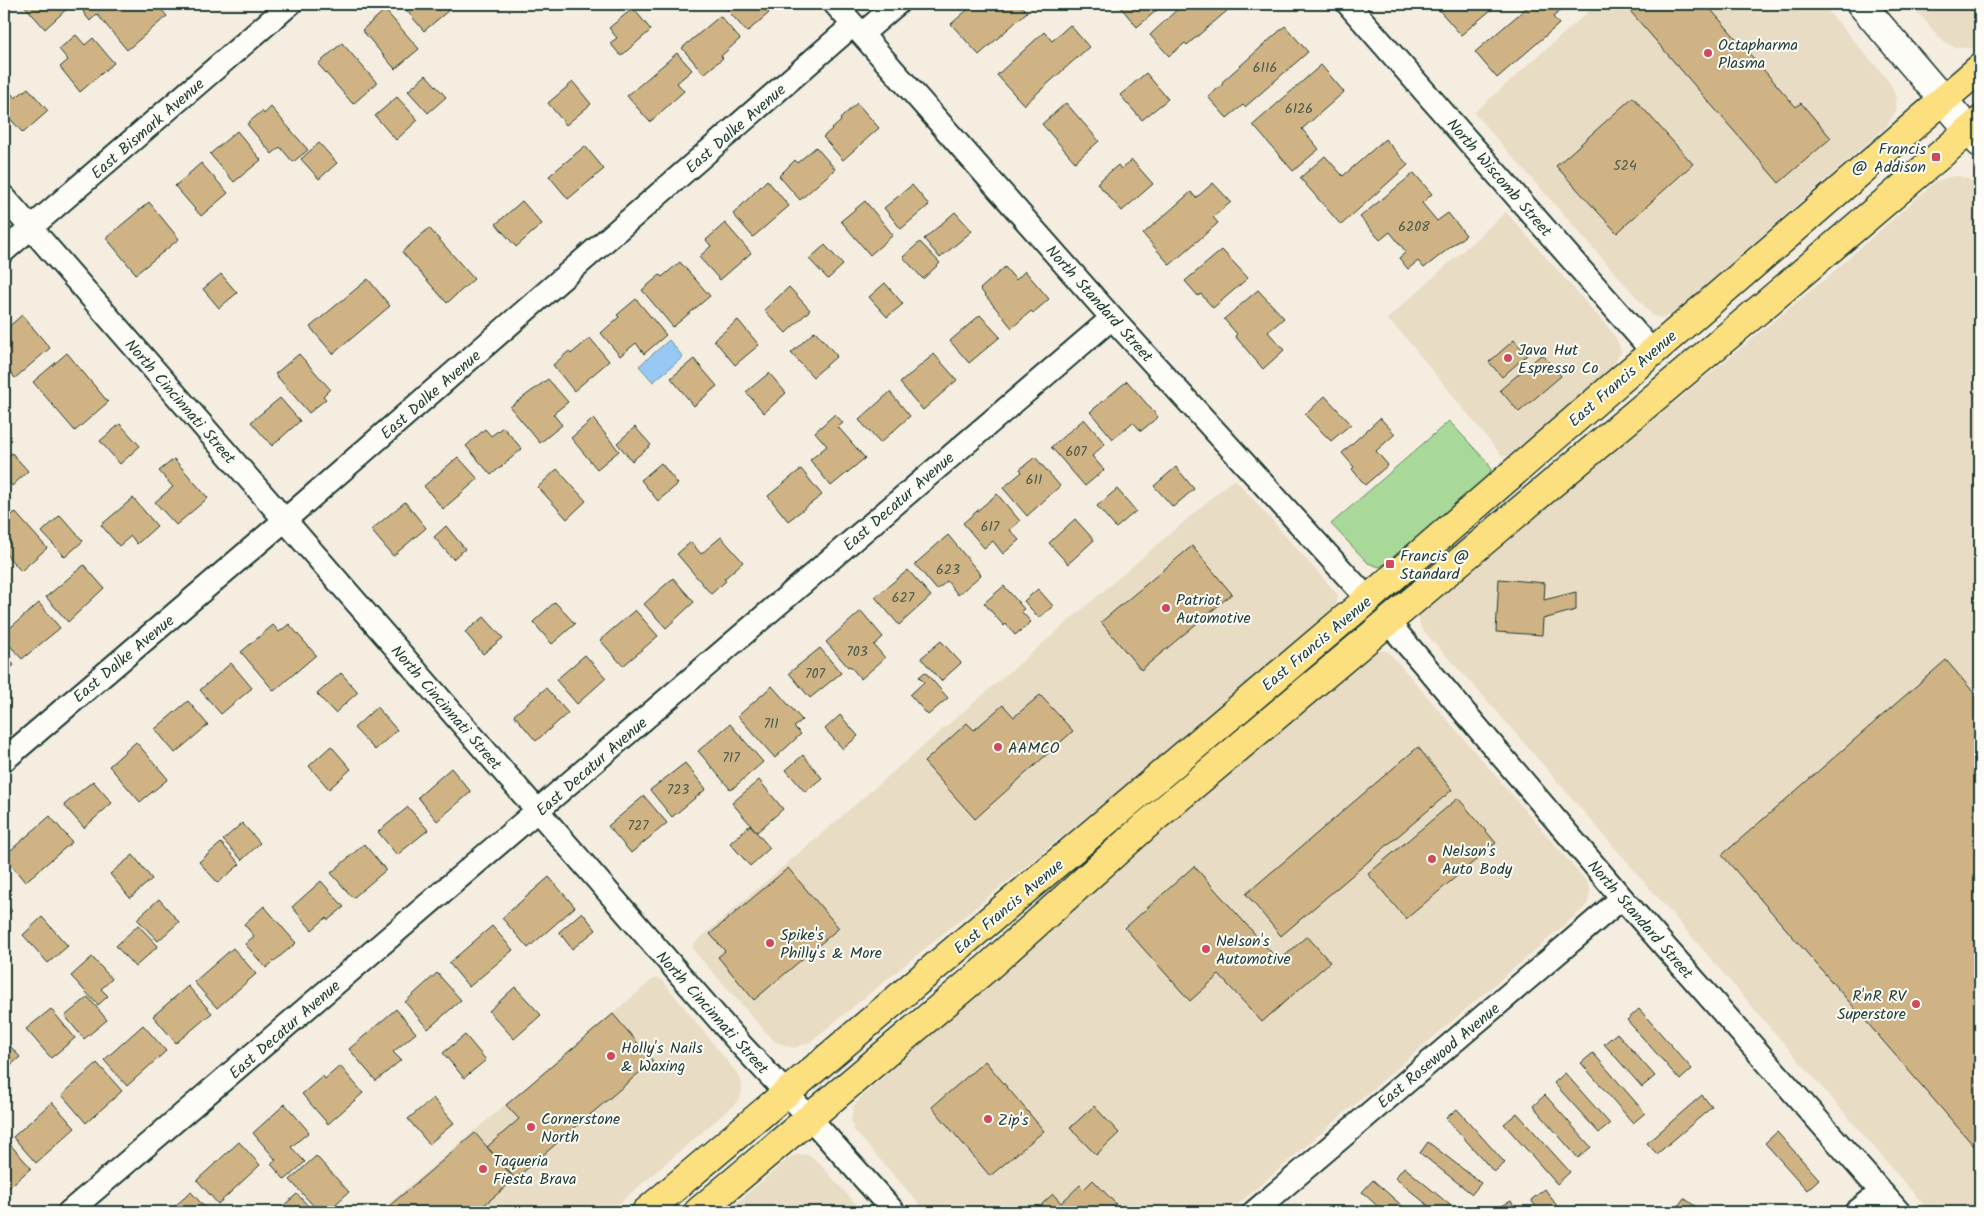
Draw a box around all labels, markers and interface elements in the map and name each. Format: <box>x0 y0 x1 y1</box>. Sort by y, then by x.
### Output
place label: Octapharma Plasma <box>1718 33 1798 76</box>
marker: Octapharma Plasma <box>1702 47 1714 59</box>
house number: 6116 <box>1253 57 1277 79</box>
street label: East Bismark Avenue <box>86 73 210 186</box>
street label: East Dalke Avenue <box>680 78 792 180</box>
house number: 6126 <box>1285 98 1313 120</box>
street label: North Wiscomb Street <box>1440 113 1558 243</box>
place label: Francis @ Addison <box>1852 137 1926 180</box>
marker: Francis @ Addison <box>1930 151 1942 163</box>
house number: 524 <box>1613 155 1637 177</box>
house number: 6208 <box>1398 216 1430 238</box>
street label: North Standard Street <box>1039 240 1159 369</box>
street label: East Francis Avenue <box>1563 325 1683 434</box>
street label: North Cincinnati Street <box>118 334 242 471</box>
place label: Java Hut Espresso Co <box>1518 338 1598 381</box>
street label: East Dalke Avenue <box>375 344 487 446</box>
marker: Java Hut Espresso Co <box>1502 352 1514 364</box>
house number: 607 <box>1065 441 1087 463</box>
street label: East Decatur Avenue <box>838 446 960 558</box>
house number: 611 <box>1026 469 1042 491</box>
house number: 617 <box>981 516 1000 538</box>
place label: Francis @ Standard <box>1400 544 1469 587</box>
marker: Francis @ Standard <box>1384 558 1396 570</box>
house number: 623 <box>936 559 960 581</box>
house number: 627 <box>892 587 915 609</box>
place label: Patriot Automotive <box>1176 588 1251 631</box>
street label: East Francis Avenue <box>1256 590 1378 698</box>
marker: Patriot Automotive <box>1160 602 1172 614</box>
street label: East Dalke Avenue <box>68 609 180 709</box>
street label: North Cincinnati Street <box>384 640 508 777</box>
house number: 703 <box>846 641 868 663</box>
house number: 707 <box>805 663 825 685</box>
street label: East Decatur Avenue <box>531 711 653 823</box>
house number: 711 <box>763 713 779 735</box>
place label: AAMCO <box>1008 736 1060 761</box>
marker: AAMCO <box>992 741 1004 753</box>
house number: 717 <box>722 747 740 769</box>
house number: 723 <box>667 779 689 801</box>
house number: 727 <box>627 815 649 837</box>
place label: Nelson's Auto Body <box>1442 839 1513 882</box>
street label: East Francis Avenue <box>948 853 1070 961</box>
marker: Nelson's Auto Body <box>1426 853 1438 865</box>
street label: North Standard Street <box>1581 855 1699 986</box>
place label: Spike's Philly's & More <box>780 923 882 966</box>
place label: Nelson's Automotive <box>1216 929 1291 972</box>
marker: Spike's Philly's & More <box>764 937 776 949</box>
marker: Nelson's Automotive <box>1200 943 1212 955</box>
street label: North Cincinnati Street <box>649 946 775 1081</box>
street label: East Decatur Avenue <box>224 974 346 1086</box>
place label: R'nR RV Superstore <box>1837 984 1907 1027</box>
street label: East Rosewood Avenue <box>1372 997 1506 1115</box>
marker: R'nR RV Superstore <box>1910 998 1922 1010</box>
place label: Holly's Nails & Waxing <box>621 1036 703 1079</box>
marker: Holly's Nails & Waxing <box>605 1050 617 1062</box>
place label: Cornerstone North <box>541 1107 620 1150</box>
place label: Zip's <box>998 1108 1029 1133</box>
marker: Zip's <box>982 1113 994 1125</box>
marker: Cornerstone North <box>525 1121 537 1133</box>
place label: Taqueria Fiesta Brava <box>493 1149 577 1192</box>
marker: Taqueria Fiesta Brava <box>477 1163 489 1175</box>

